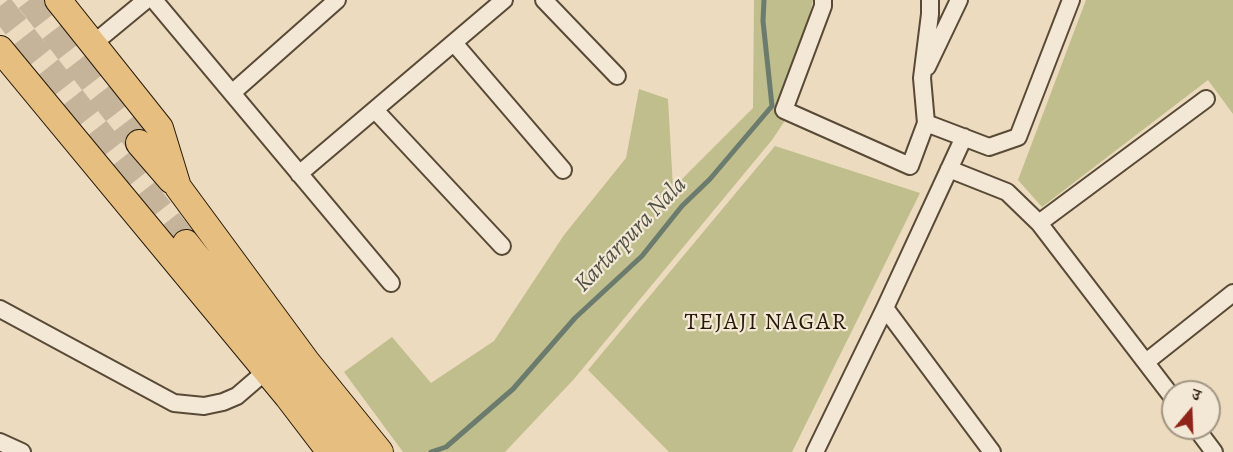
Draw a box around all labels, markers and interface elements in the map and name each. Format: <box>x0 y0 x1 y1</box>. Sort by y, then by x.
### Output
water label: Kartarpura Nala <box>569 171 693 299</box>
district label: TEJAJI NAGAR <box>684 309 848 337</box>
north arrow <box>1161 380 1221 440</box>
text: उ <box>1189 383 1204 407</box>

